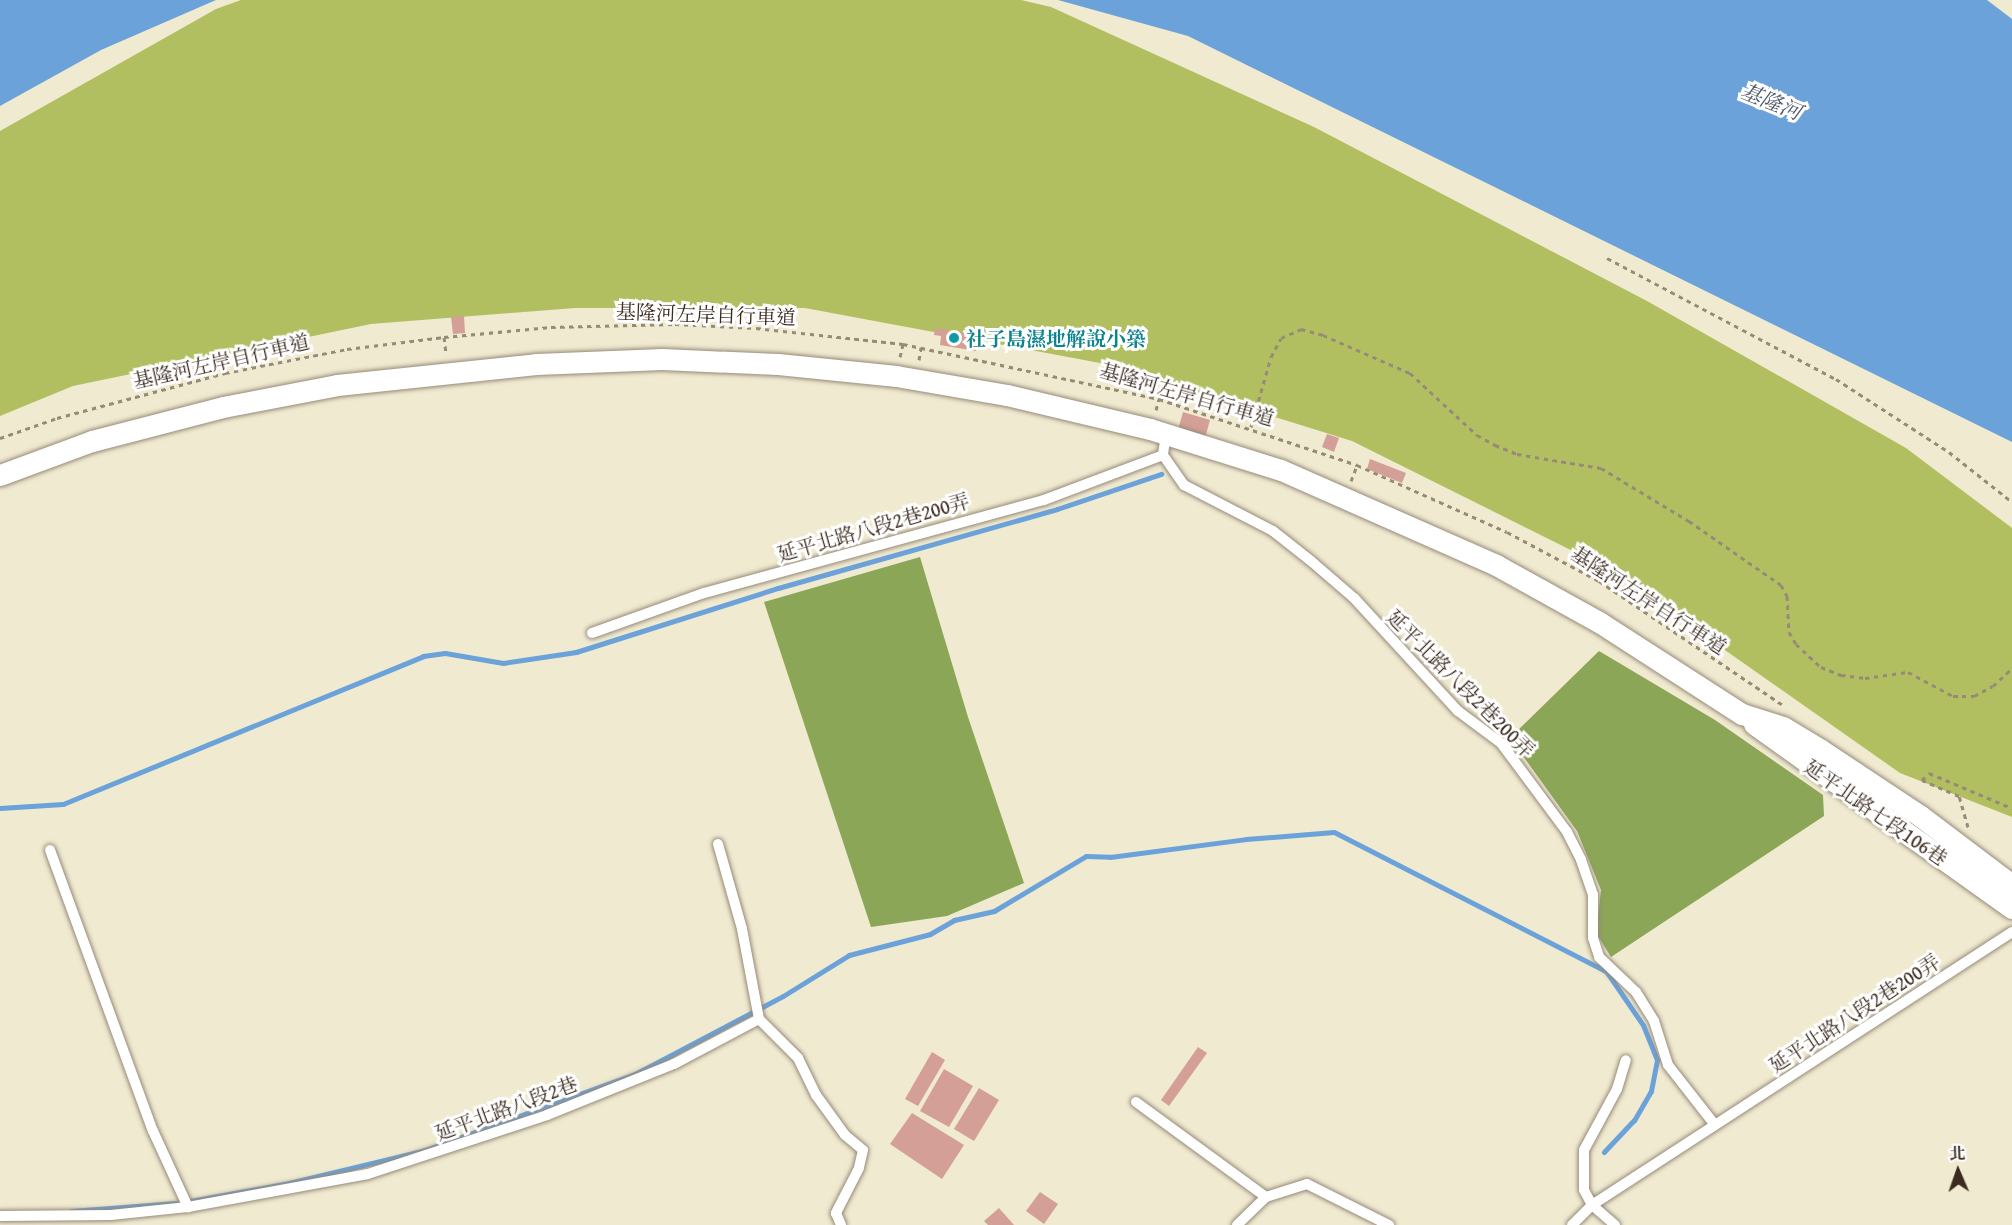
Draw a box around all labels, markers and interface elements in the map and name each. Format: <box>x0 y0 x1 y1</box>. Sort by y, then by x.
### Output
water label: 基隆河 <box>1737 79 1805 125</box>
street label: 基隆河左岸自行車道 <box>616 299 796 329</box>
place label: 社子島濕地解說小築 <box>966 326 1146 350</box>
street label: 基隆河左岸自行車道 <box>131 329 311 393</box>
marker: 社子島濕地解說小築 <box>947 331 961 345</box>
street label: 基隆河左岸自行車道 <box>1097 358 1277 430</box>
street label: 延平北路八段2巷200弄 <box>774 488 972 566</box>
street label: 基隆河左岸自行車道 <box>1567 541 1731 659</box>
street label: 延平北路八段2巷200弄 <box>1382 604 1540 762</box>
street label: 延平北路七段106巷 <box>1800 754 1952 870</box>
street label: 延平北路八段2巷200弄 <box>1764 949 1944 1077</box>
street label: 延平北路八段2巷 <box>432 1071 580 1145</box>
north arrow <box>1928 1141 1988 1201</box>
text: 北 <box>1949 1141 1966 1165</box>

